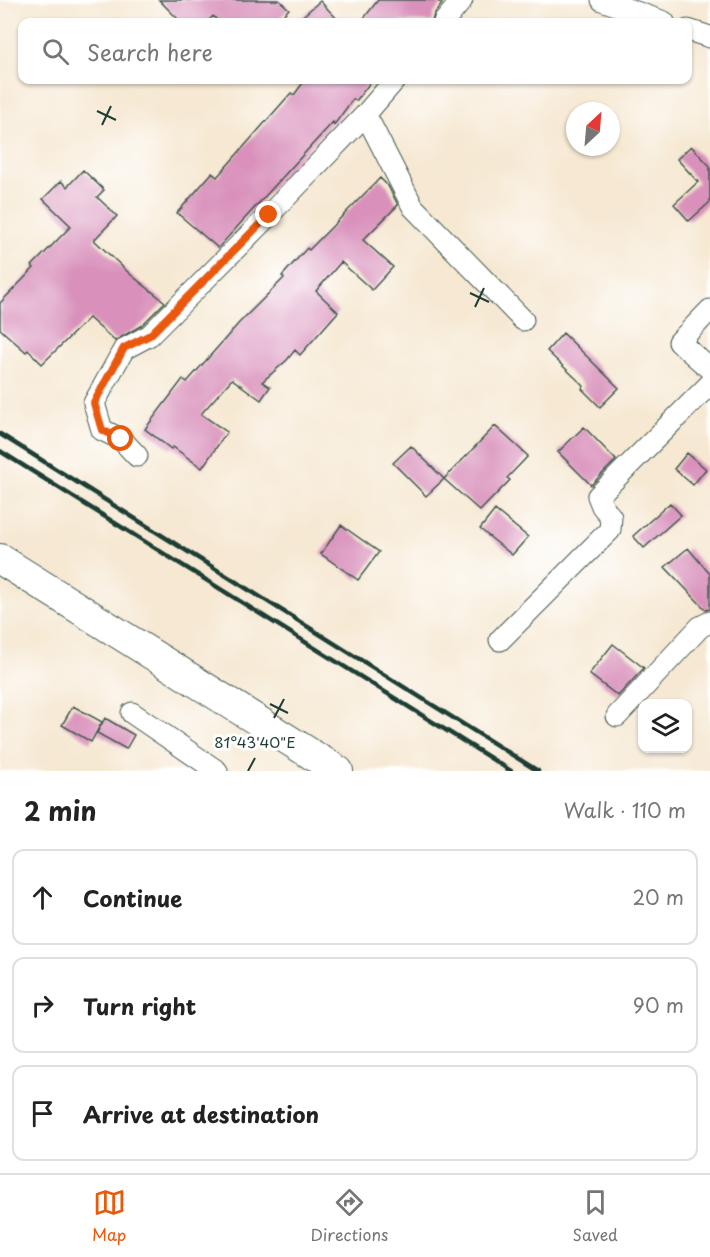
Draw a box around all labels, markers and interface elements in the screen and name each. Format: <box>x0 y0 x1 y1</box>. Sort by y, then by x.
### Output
search box <box>18 18 692 84</box>
icon: search <box>39 35 72 68</box>
text: Search here <box>87 35 213 68</box>
north arrow <box>566 102 620 156</box>
route end <box>255 201 281 227</box>
route start <box>107 425 133 451</box>
map controls <box>638 699 692 753</box>
button: layers <box>638 699 692 753</box>
text: 81°43'40"E <box>214 730 296 753</box>
text: 2 min <box>24 791 97 830</box>
text: Walk · 110 m <box>564 795 686 825</box>
icon: ahead <box>26 881 59 914</box>
text: Continue <box>83 881 182 914</box>
text: 20 m <box>632 882 684 912</box>
icon: right <box>26 989 59 1022</box>
text: Turn right <box>83 989 196 1022</box>
text: 90 m <box>633 990 684 1020</box>
icon: arrive <box>26 1097 59 1130</box>
text: Arrive at destination <box>83 1097 319 1130</box>
tab: Map <box>92 1186 126 1246</box>
tab: Directions <box>310 1186 388 1246</box>
tab: Saved <box>572 1186 618 1246</box>

